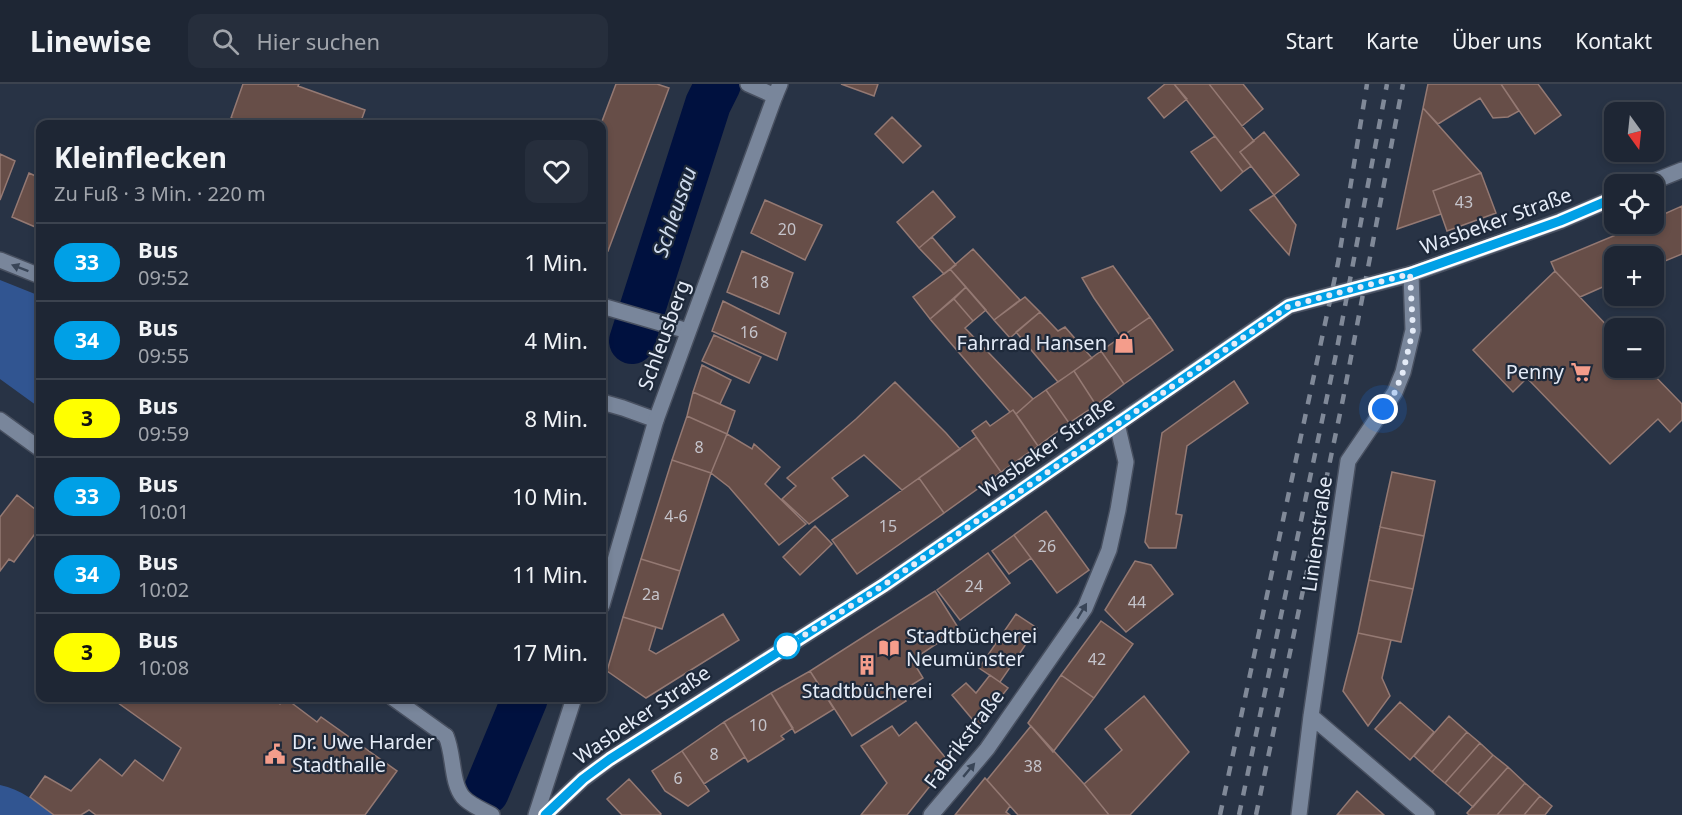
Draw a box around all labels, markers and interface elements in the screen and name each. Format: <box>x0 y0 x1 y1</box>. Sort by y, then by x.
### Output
search box <box>188 14 608 68</box>
text: Linewise <box>30 22 152 60</box>
icon: search <box>209 25 242 58</box>
text: Hier suchen <box>257 26 380 56</box>
text: Start <box>1286 27 1333 55</box>
text: Karte <box>1366 27 1419 55</box>
text: Über uns <box>1452 27 1542 55</box>
text: Kontakt <box>1575 27 1652 55</box>
north arrow <box>1604 102 1664 162</box>
map controls <box>1604 102 1664 378</box>
text: Kleinflecken <box>54 138 227 176</box>
button: heart <box>525 140 588 203</box>
water label: Schleusau <box>646 163 703 260</box>
button: locate <box>1604 174 1664 234</box>
text: Zu Fuß · 3 Min. · 220 m <box>54 180 266 207</box>
street label: Wasbeker Straße <box>1416 181 1575 260</box>
house number: 43 <box>1455 191 1473 213</box>
house number: 20 <box>778 218 796 240</box>
text: Bus <box>138 234 178 264</box>
button: + <box>1604 246 1664 306</box>
text: 1 Min. <box>525 247 588 277</box>
text: 33 <box>75 248 99 276</box>
one-way arrow <box>11 263 29 272</box>
text: 09:52 <box>138 264 189 291</box>
house number: 18 <box>751 271 769 293</box>
street label: Schleusberg <box>631 276 696 394</box>
text: Bus <box>138 312 178 342</box>
button: − <box>1604 318 1664 378</box>
house number: 16 <box>740 321 758 343</box>
text: 4 Min. <box>525 325 588 355</box>
text: 34 <box>75 326 99 354</box>
place label: Fahrrad Hansen <box>957 329 1107 356</box>
shop icon: Fahrrad Hansen <box>1112 331 1136 355</box>
text: 09:55 <box>138 342 189 369</box>
place label: Penny <box>1506 358 1565 385</box>
supermarket icon: Penny <box>1569 360 1593 384</box>
text: Bus <box>138 390 178 420</box>
street label: Wasbeker Straße <box>974 390 1120 503</box>
your location <box>1368 394 1398 424</box>
text: 8 Min. <box>525 403 588 433</box>
text: 3 <box>81 404 93 432</box>
text: 09:59 <box>138 420 189 447</box>
house number: 8 <box>694 436 704 458</box>
text: Bus <box>138 468 178 498</box>
street label: Linienstraße <box>1295 474 1338 594</box>
text: 10 Min. <box>512 481 588 511</box>
text: 33 <box>75 482 99 510</box>
text: 10:01 <box>138 498 189 525</box>
house number: 4-6 <box>664 505 688 527</box>
house number: 15 <box>879 515 897 537</box>
house number: 26 <box>1038 535 1056 557</box>
text: Bus <box>138 546 178 576</box>
text: 11 Min. <box>512 559 588 589</box>
text: 34 <box>75 560 99 588</box>
house number: 24 <box>965 575 983 597</box>
text: 10:02 <box>138 576 189 603</box>
house number: 2a <box>642 583 660 605</box>
house number: 44 <box>1128 591 1146 613</box>
one-way arrow <box>1076 603 1087 619</box>
place label: Stadtbücherei Neumünster <box>906 622 1037 672</box>
text: Bus <box>138 624 178 654</box>
unlabelled marker <box>774 633 800 659</box>
library icon: Stadtbücherei Neumünster <box>877 636 901 660</box>
text: 17 Min. <box>512 637 588 667</box>
text: 3 <box>81 638 93 666</box>
house number: 42 <box>1088 648 1106 670</box>
building icon: Stadtbücherei <box>855 653 879 677</box>
text: 10:08 <box>138 654 189 681</box>
street label: Wasbeker Straße <box>568 659 715 770</box>
place label: Stadtbücherei <box>801 677 933 704</box>
street label: Fabrikstraße <box>917 684 1010 794</box>
house number: 10 <box>749 714 767 736</box>
place label: Dr. Uwe Harder Stadthalle <box>292 728 435 778</box>
public building icon: Dr. Uwe Harder Stadthalle <box>263 742 287 766</box>
house number: 8 <box>709 743 719 765</box>
house number: 38 <box>1024 755 1042 777</box>
one-way arrow <box>962 763 975 778</box>
house number: 6 <box>673 767 683 789</box>

